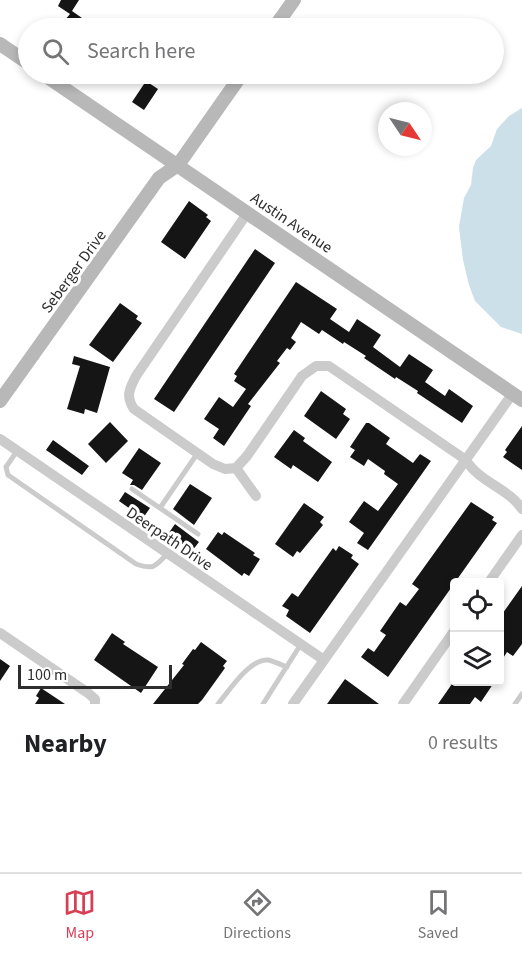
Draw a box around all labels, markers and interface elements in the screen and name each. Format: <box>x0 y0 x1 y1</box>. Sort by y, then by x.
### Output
search box <box>18 18 504 84</box>
icon: search <box>39 35 72 68</box>
text: Search here <box>87 35 195 67</box>
north arrow <box>378 102 432 156</box>
street label: Austin Avenue <box>246 187 337 258</box>
street label: Seberger Drive <box>36 225 112 318</box>
street label: Deerpath Drive <box>122 502 217 576</box>
map controls <box>450 578 504 686</box>
button: locate <box>450 578 504 632</box>
button: layers <box>450 632 504 686</box>
scale bar <box>18 662 172 690</box>
text: 100 m <box>27 664 67 686</box>
text: Nearby <box>24 725 107 762</box>
text: 0 results <box>428 729 498 757</box>
tab: Map <box>63 886 96 944</box>
tab: Directions <box>223 886 291 944</box>
tab: Saved <box>418 886 459 944</box>

